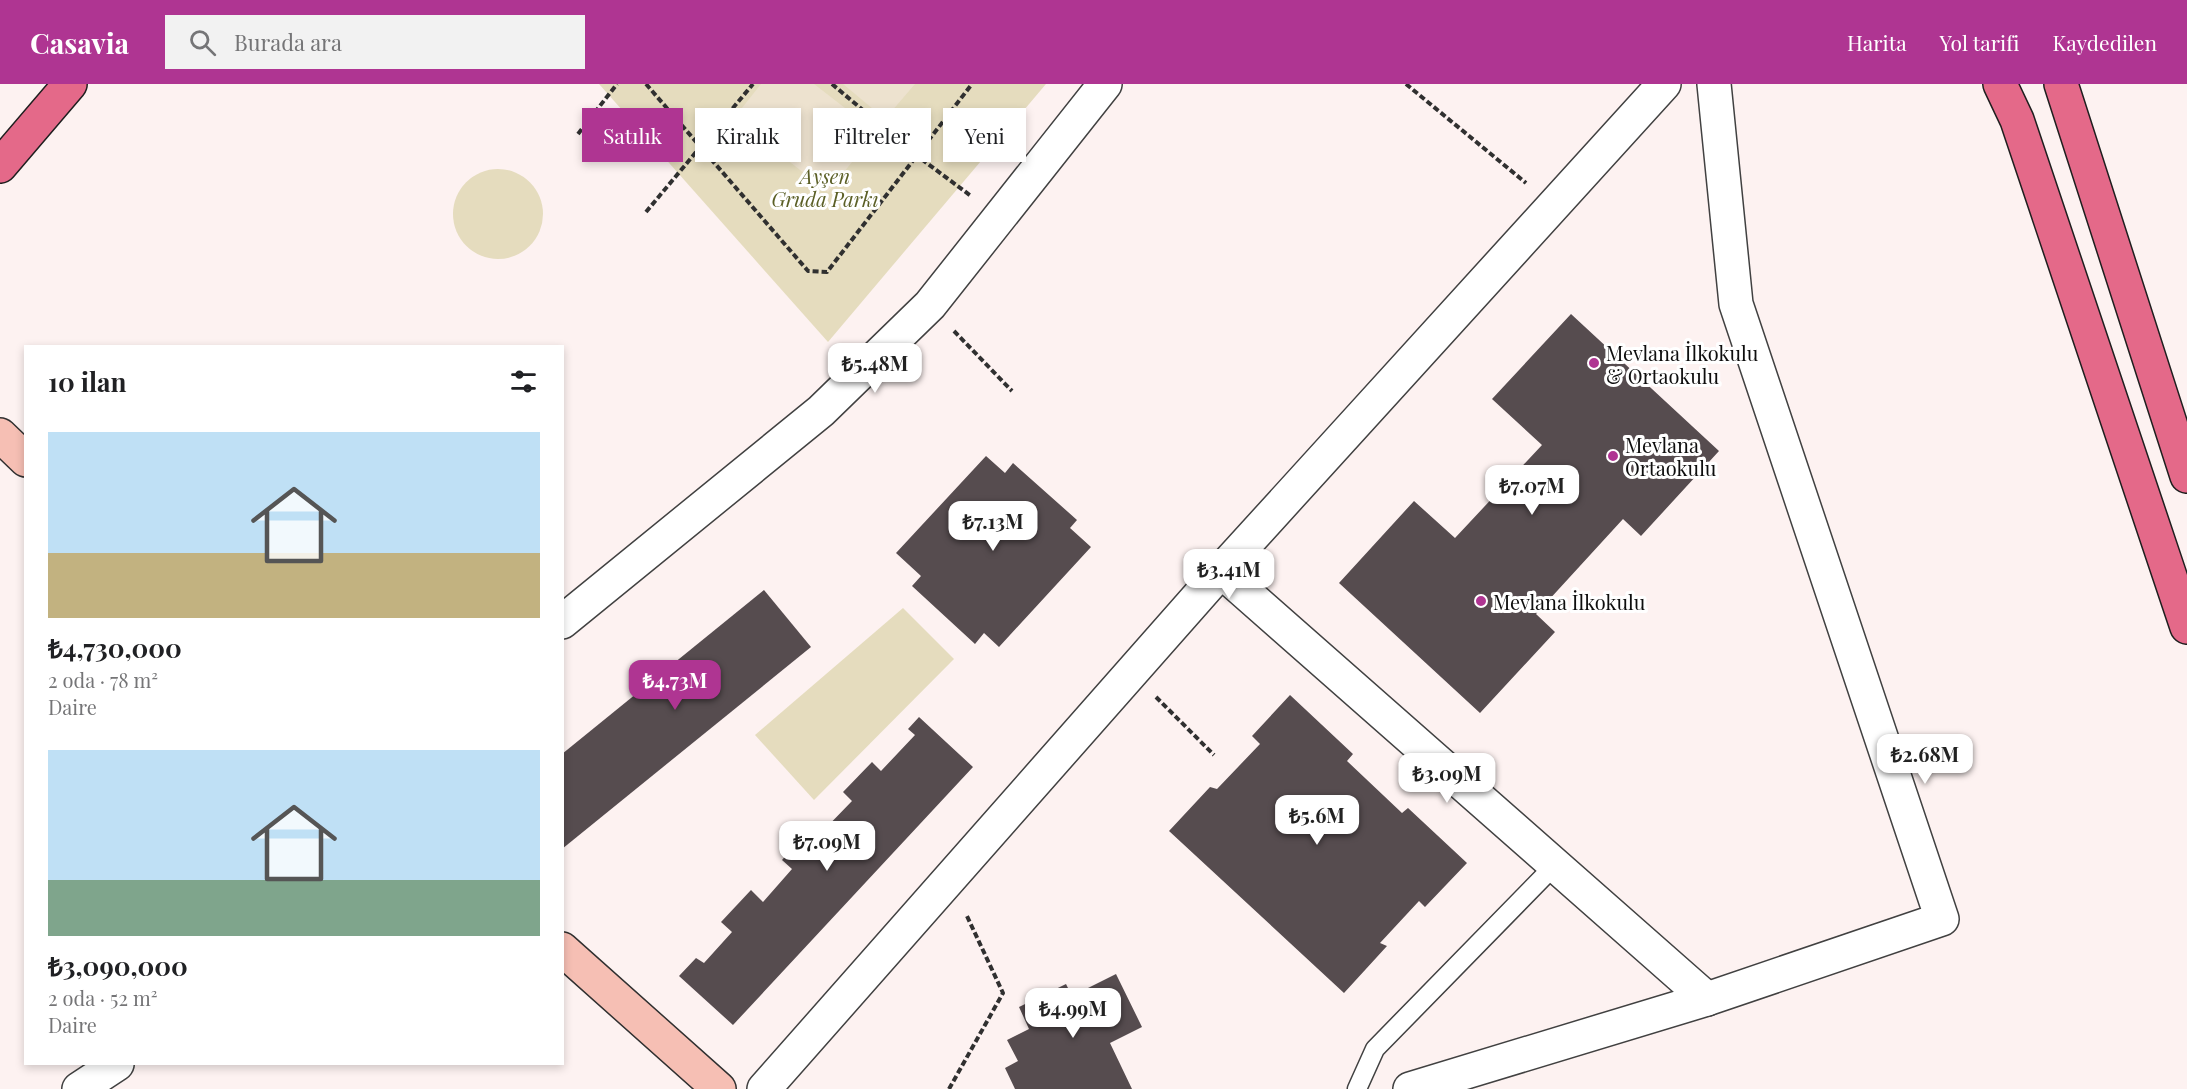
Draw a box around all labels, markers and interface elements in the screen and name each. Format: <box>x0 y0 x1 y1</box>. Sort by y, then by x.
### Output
search box <box>165 15 585 69</box>
text: Casavia <box>30 24 129 61</box>
icon: search <box>186 26 219 59</box>
text: Burada ara <box>234 27 342 57</box>
text: Harita <box>1847 28 1907 56</box>
text: Yol tarifi <box>1940 28 2019 56</box>
text: Kaydedilen <box>2052 28 2157 56</box>
chip: Satılık <box>582 108 683 162</box>
chip: Kiralık <box>695 108 801 162</box>
chip: Filtreler <box>813 108 931 162</box>
chip: Yeni <box>943 108 1026 162</box>
park label: Ayşen Gruda Parkı <box>771 162 879 212</box>
place label: Mevlana İlkokulu & Ortaokulu <box>1606 339 1759 389</box>
pin: ₺5.48M <box>826 343 924 394</box>
text: ₺5.48M <box>842 349 908 376</box>
marker: Mevlana İlkokulu & Ortaokulu <box>1587 356 1601 370</box>
text: 10 ilan <box>48 364 127 399</box>
icon: filters <box>507 365 540 398</box>
place label: Mevlana Ortaokulu <box>1625 431 1717 481</box>
marker: Mevlana Ortaokulu <box>1606 449 1620 463</box>
pin: ₺7.07M <box>1483 465 1581 516</box>
icon: home <box>240 471 348 579</box>
text: ₺7.07M <box>1499 471 1565 498</box>
pin: ₺7.13M <box>944 501 1042 552</box>
text: ₺7.13M <box>962 507 1024 534</box>
pin: ₺3.41M <box>1180 549 1278 600</box>
text: ₺3.41M <box>1197 555 1261 582</box>
place label: Mevlana İlkokulu <box>1493 588 1646 615</box>
marker: Mevlana İlkokulu <box>1474 594 1488 608</box>
text: ₺4,730,000 <box>48 630 182 665</box>
pin: ₺4.73M <box>626 660 724 711</box>
text: 2 oda · 78 m² <box>48 666 158 693</box>
text: ₺4.73M <box>643 666 707 693</box>
text: Daire <box>48 693 97 720</box>
pin: ₺2.68M <box>1876 734 1974 785</box>
text: ₺2.68M <box>1891 740 1959 767</box>
pin: ₺3.09M <box>1398 753 1496 804</box>
text: ₺3.09M <box>1412 759 1482 786</box>
icon: home <box>240 789 348 897</box>
pin: ₺5.6M <box>1275 795 1359 846</box>
text: ₺5.6M <box>1289 801 1345 828</box>
pin: ₺7.09M <box>778 821 876 872</box>
text: ₺7.09M <box>793 827 861 854</box>
text: ₺3,090,000 <box>48 948 188 983</box>
text: 2 oda · 52 m² <box>48 984 157 1011</box>
pin: ₺4.99M <box>1024 988 1122 1039</box>
text: ₺4.99M <box>1039 994 1107 1021</box>
text: Daire <box>48 1011 97 1038</box>

